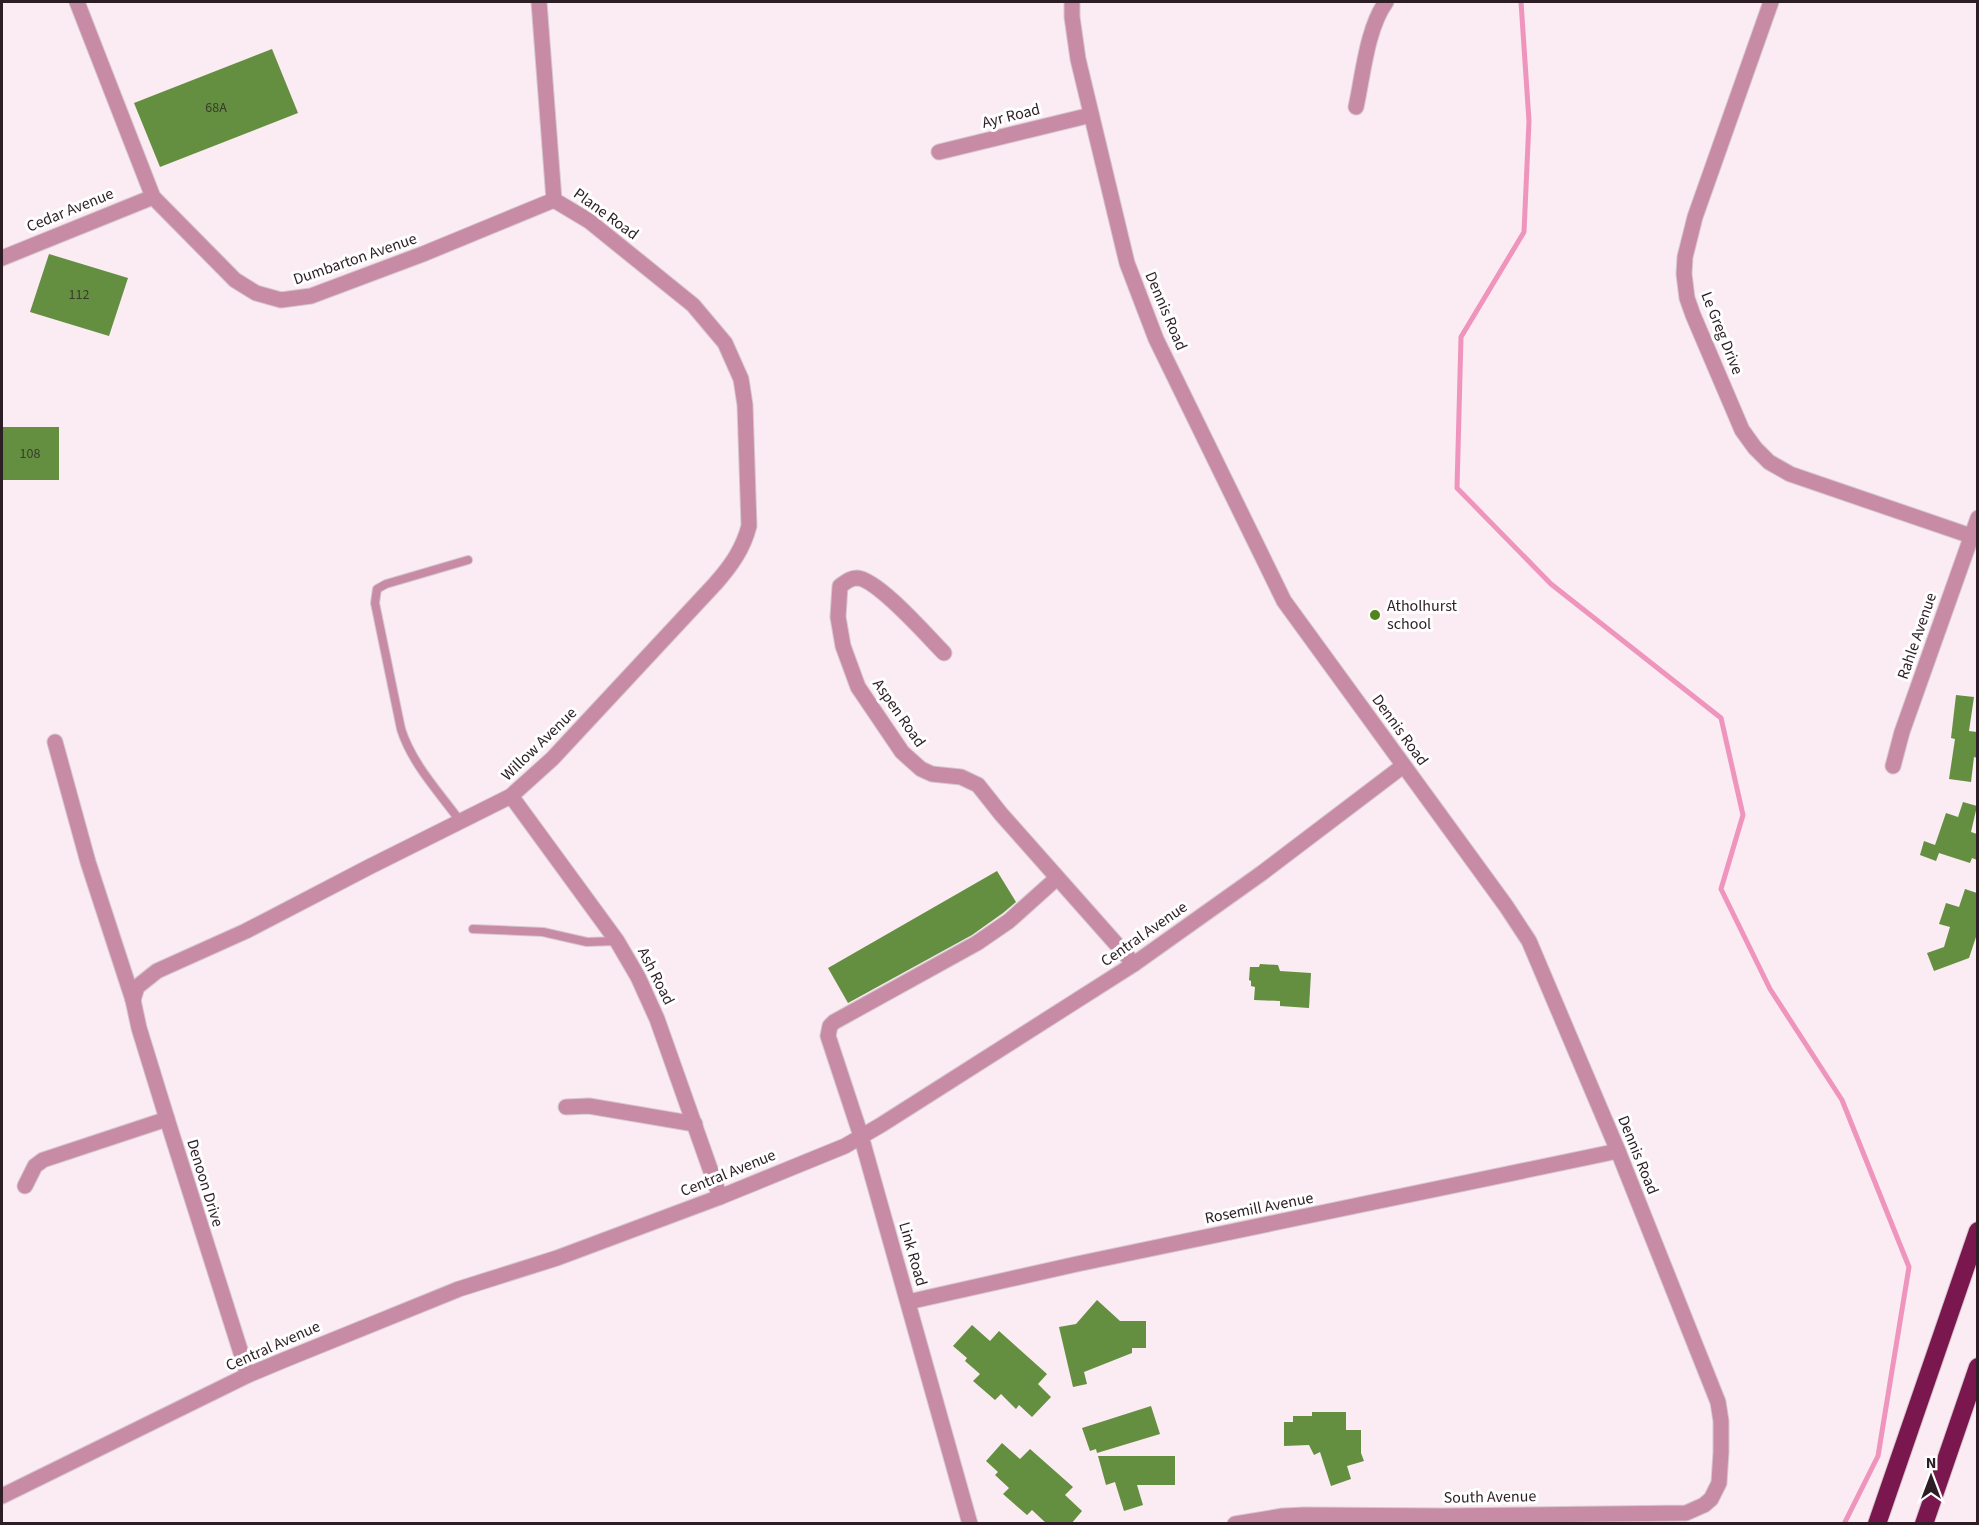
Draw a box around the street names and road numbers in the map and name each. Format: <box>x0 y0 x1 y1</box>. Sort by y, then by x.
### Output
street label: Ayr Road <box>980 98 1042 134</box>
street label: Cedar Avenue <box>23 183 117 237</box>
street label: Plane Road <box>569 183 643 245</box>
street label: Dumbarton Avenue <box>290 228 420 290</box>
street label: Dennis Road <box>1140 268 1192 354</box>
street label: Le Greg Drive <box>1695 288 1749 378</box>
street label: Rahle Avenue <box>1892 590 1942 682</box>
street label: Aspen Road <box>867 674 931 752</box>
street label: Dennis Road <box>1367 690 1433 770</box>
street label: Willow Avenue <box>496 702 582 786</box>
street label: Central Avenue <box>1096 896 1192 972</box>
street label: Ash Road <box>632 943 680 1009</box>
street label: Dennis Road <box>1612 1112 1664 1198</box>
street label: Denoon Drive <box>181 1137 229 1230</box>
street label: Central Avenue <box>677 1144 779 1202</box>
street label: Rosemill Avenue <box>1203 1187 1315 1229</box>
street label: Link Road <box>893 1219 933 1289</box>
street label: Central Avenue <box>222 1315 324 1377</box>
street label: South Avenue <box>1444 1485 1537 1509</box>

